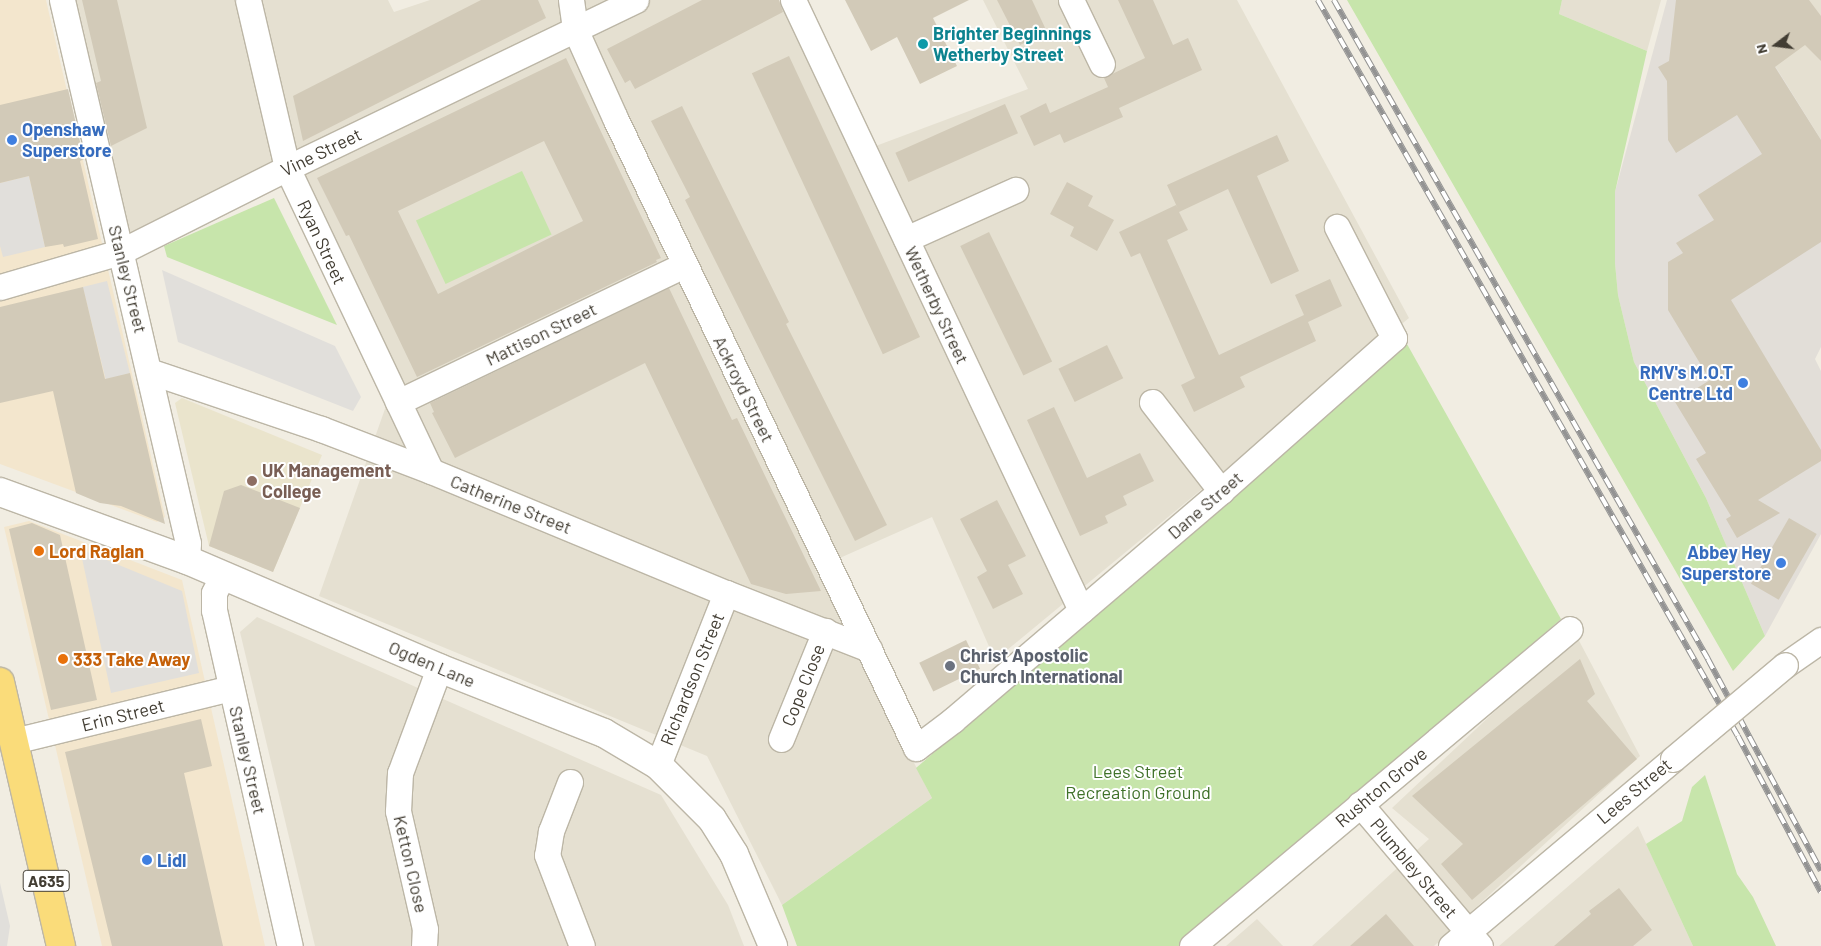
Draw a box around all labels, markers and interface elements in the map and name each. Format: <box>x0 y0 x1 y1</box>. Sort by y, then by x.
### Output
north arrow <box>1751 20 1801 70</box>
place label: Brighter Beginnings Wetherby Street <box>933 23 1091 66</box>
marker: Brighter Beginnings Wetherby Street <box>917 38 929 50</box>
text: N <box>1752 42 1770 56</box>
place label: Openshaw Superstore <box>22 119 112 162</box>
street label: Vine Street <box>277 123 365 181</box>
marker: Openshaw Superstore <box>6 134 18 146</box>
street label: Ryan Street <box>293 196 351 288</box>
street label: Stanley Street <box>104 223 152 335</box>
street label: Wetherby Street <box>900 243 974 367</box>
street label: Mattison Street <box>482 298 600 370</box>
street label: Ackroyd Street <box>709 332 779 446</box>
place label: RMV's M.O.T Centre Ltd <box>1640 362 1733 404</box>
marker: RMV's M.O.T Centre Ltd <box>1737 377 1749 389</box>
place label: UK Management College <box>262 460 391 502</box>
street label: Dane Street <box>1163 467 1247 543</box>
street label: Catherine Street <box>447 470 575 538</box>
marker: UK Management College <box>246 475 258 487</box>
place label: Lord Raglan <box>49 540 144 562</box>
place label: Abbey Hey Superstore <box>1681 542 1771 584</box>
marker: Lord Raglan <box>33 545 45 557</box>
marker: Abbey Hey Superstore <box>1775 557 1787 569</box>
street label: Richardson Street <box>656 610 728 748</box>
street label: Ogden Lane <box>385 636 479 692</box>
street label: Cope Close <box>777 641 829 729</box>
place label: Christ Apostolic Church International <box>960 645 1123 688</box>
place label: 333 Take Away <box>73 648 190 670</box>
marker: 333 Take Away <box>57 653 69 665</box>
marker: Christ Apostolic Church International <box>944 660 956 672</box>
street label: Erin Street <box>79 694 167 736</box>
street label: Stanley Street <box>225 704 271 816</box>
street label: Rushton Grove <box>1331 742 1431 832</box>
street label: Lees Street <box>1592 754 1676 828</box>
park label: Lees Street Recreation Ground <box>1065 761 1211 804</box>
street label: Ketton Close <box>389 813 433 915</box>
street label: Plumbley Street <box>1366 814 1462 922</box>
place label: Lidl <box>157 849 186 871</box>
marker: Lidl <box>141 854 153 866</box>
road number: A635 <box>22 868 70 894</box>

